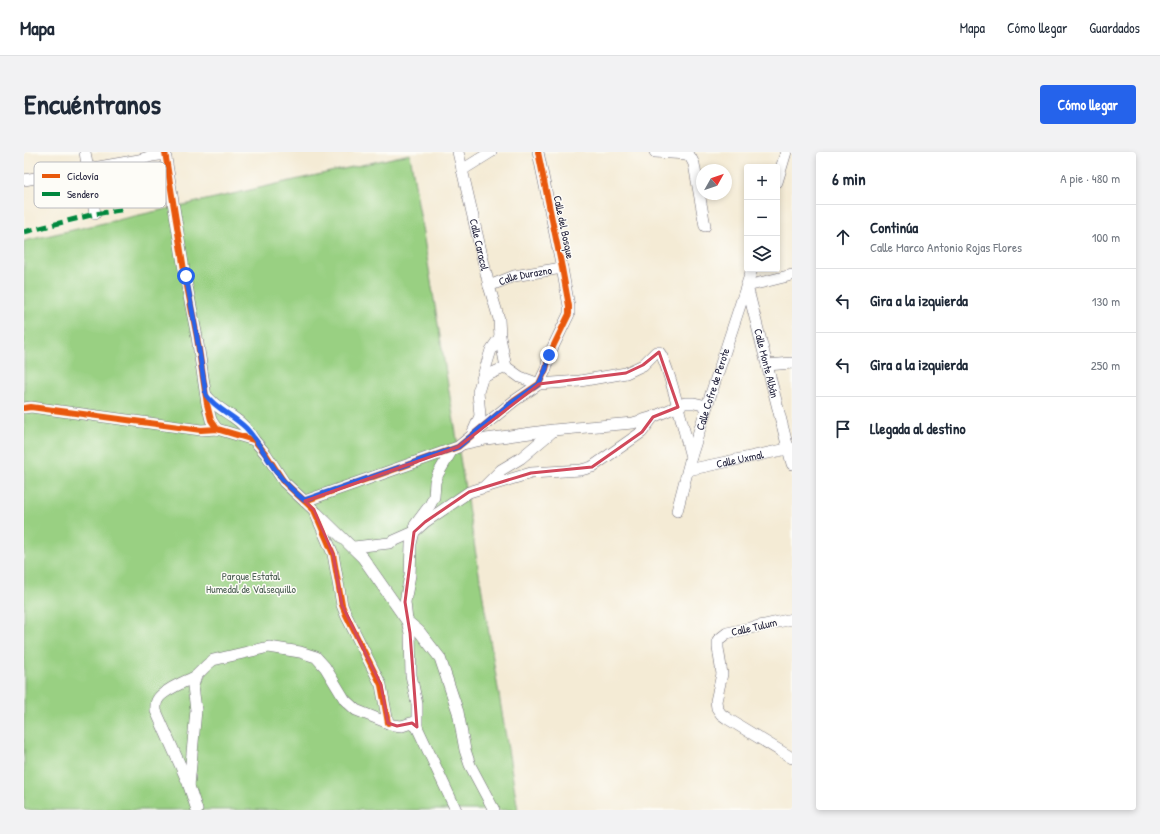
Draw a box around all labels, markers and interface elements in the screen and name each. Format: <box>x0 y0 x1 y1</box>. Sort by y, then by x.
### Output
text: Mapa <box>20 15 54 41</box>
text: Mapa <box>960 18 985 37</box>
text: Cómo llegar <box>1007 18 1067 37</box>
text: Guardados <box>1089 18 1140 37</box>
text: Encuéntranos <box>24 85 161 123</box>
button: Cómo llegar <box>1040 85 1136 124</box>
legend <box>34 162 166 208</box>
north arrow <box>696 164 732 200</box>
map controls <box>744 164 780 272</box>
button: + <box>744 164 780 200</box>
text: 6 min <box>832 167 866 190</box>
text: Ciclovía <box>67 169 99 183</box>
text: A pie · 480 m <box>1060 169 1120 187</box>
text: Sendero <box>67 187 99 201</box>
street label: Calle del Bosque <box>550 194 578 260</box>
button: − <box>744 200 780 236</box>
street label: Calle Caracol <box>467 217 492 272</box>
text: Continúa <box>870 217 918 238</box>
icon: ahead <box>832 226 854 248</box>
text: 100 m <box>1092 228 1120 246</box>
button: layers <box>744 236 780 272</box>
text: Calle Marco Antonio Rojas Flores <box>870 238 1022 256</box>
street label: Calle Durazno <box>496 263 553 288</box>
route start <box>177 267 195 285</box>
icon: left <box>832 290 854 312</box>
text: Gira a la izquierda <box>870 290 968 311</box>
text: 130 m <box>1092 292 1120 310</box>
street label: Calle Monte Albán <box>751 327 782 399</box>
route end <box>540 346 558 364</box>
street label: Calle Cofre de Perote <box>693 346 733 432</box>
icon: left <box>832 354 854 376</box>
text: Gira a la izquierda <box>870 354 968 375</box>
text: 250 m <box>1091 356 1120 374</box>
icon: arrive <box>832 418 854 440</box>
text: Llegada al destino <box>870 418 966 439</box>
street label: Calle Uxmal <box>715 447 765 471</box>
park label: Parque Estatal Humedal de Valsequillo <box>206 569 296 596</box>
street label: Calle Tulum <box>730 615 779 639</box>

